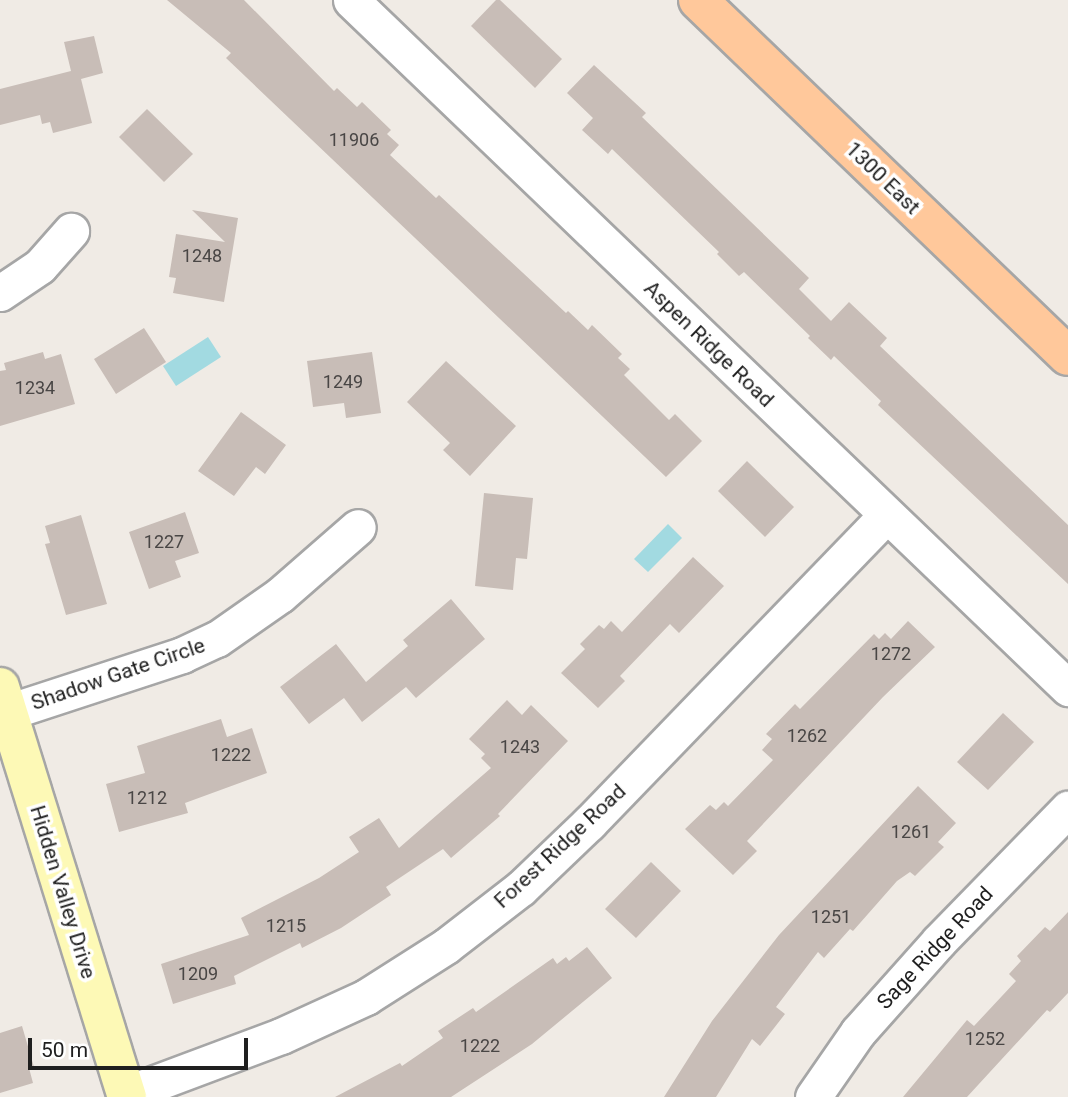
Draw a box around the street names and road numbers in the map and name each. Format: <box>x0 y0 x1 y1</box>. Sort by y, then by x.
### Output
street label: 1300 East <box>841 136 925 220</box>
street label: Aspen Ridge Road <box>639 276 779 412</box>
street label: Shadow Gate Circle <box>28 632 208 716</box>
street label: Forest Ridge Road <box>489 779 631 913</box>
street label: Hidden Valley Drive <box>25 802 101 982</box>
street label: Sage Ridge Road <box>872 882 998 1014</box>

